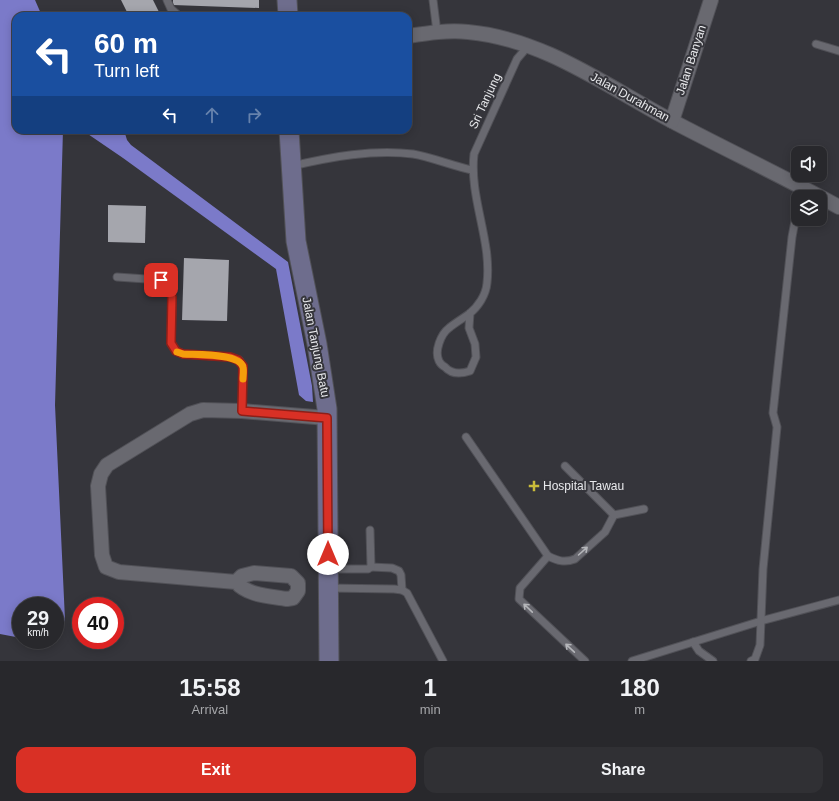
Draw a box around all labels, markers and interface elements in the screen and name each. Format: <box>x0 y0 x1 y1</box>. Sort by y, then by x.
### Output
street label: Jalan Banyan <box>673 23 709 97</box>
icon: left <box>28 28 80 80</box>
text: 60 m <box>94 28 158 59</box>
text: Turn left <box>94 61 159 81</box>
street label: Jalan Durahman <box>588 70 672 124</box>
street label: Sri Tanjung <box>466 71 504 131</box>
icon: left <box>159 104 181 126</box>
icon: ahead <box>201 104 223 126</box>
icon: right <box>243 104 265 126</box>
map controls <box>791 146 827 226</box>
button: sound <box>791 146 827 182</box>
button: layers <box>791 190 827 226</box>
pin <box>144 263 178 297</box>
icon: arrive <box>150 269 172 291</box>
street label: Jalan Tanjung Batu <box>299 296 333 398</box>
place label: Hospital Tawau <box>543 479 624 493</box>
marker: Hospital Tawau <box>528 480 540 492</box>
position arrow <box>307 533 349 575</box>
one-way arrow <box>578 547 588 556</box>
speed limit sign: 40 <box>72 597 124 649</box>
one-way arrow <box>522 603 533 612</box>
text: 29 <box>27 607 49 629</box>
text: km/h <box>27 627 49 638</box>
one-way arrow <box>565 643 575 652</box>
text: 15:58 <box>179 674 241 701</box>
text: 1 <box>423 674 437 701</box>
text: 180 <box>620 674 660 701</box>
text: Arrival <box>191 702 228 717</box>
text: min <box>420 702 441 717</box>
text: m <box>634 702 645 717</box>
button: Exit <box>16 747 416 793</box>
button: Share <box>424 747 823 793</box>

